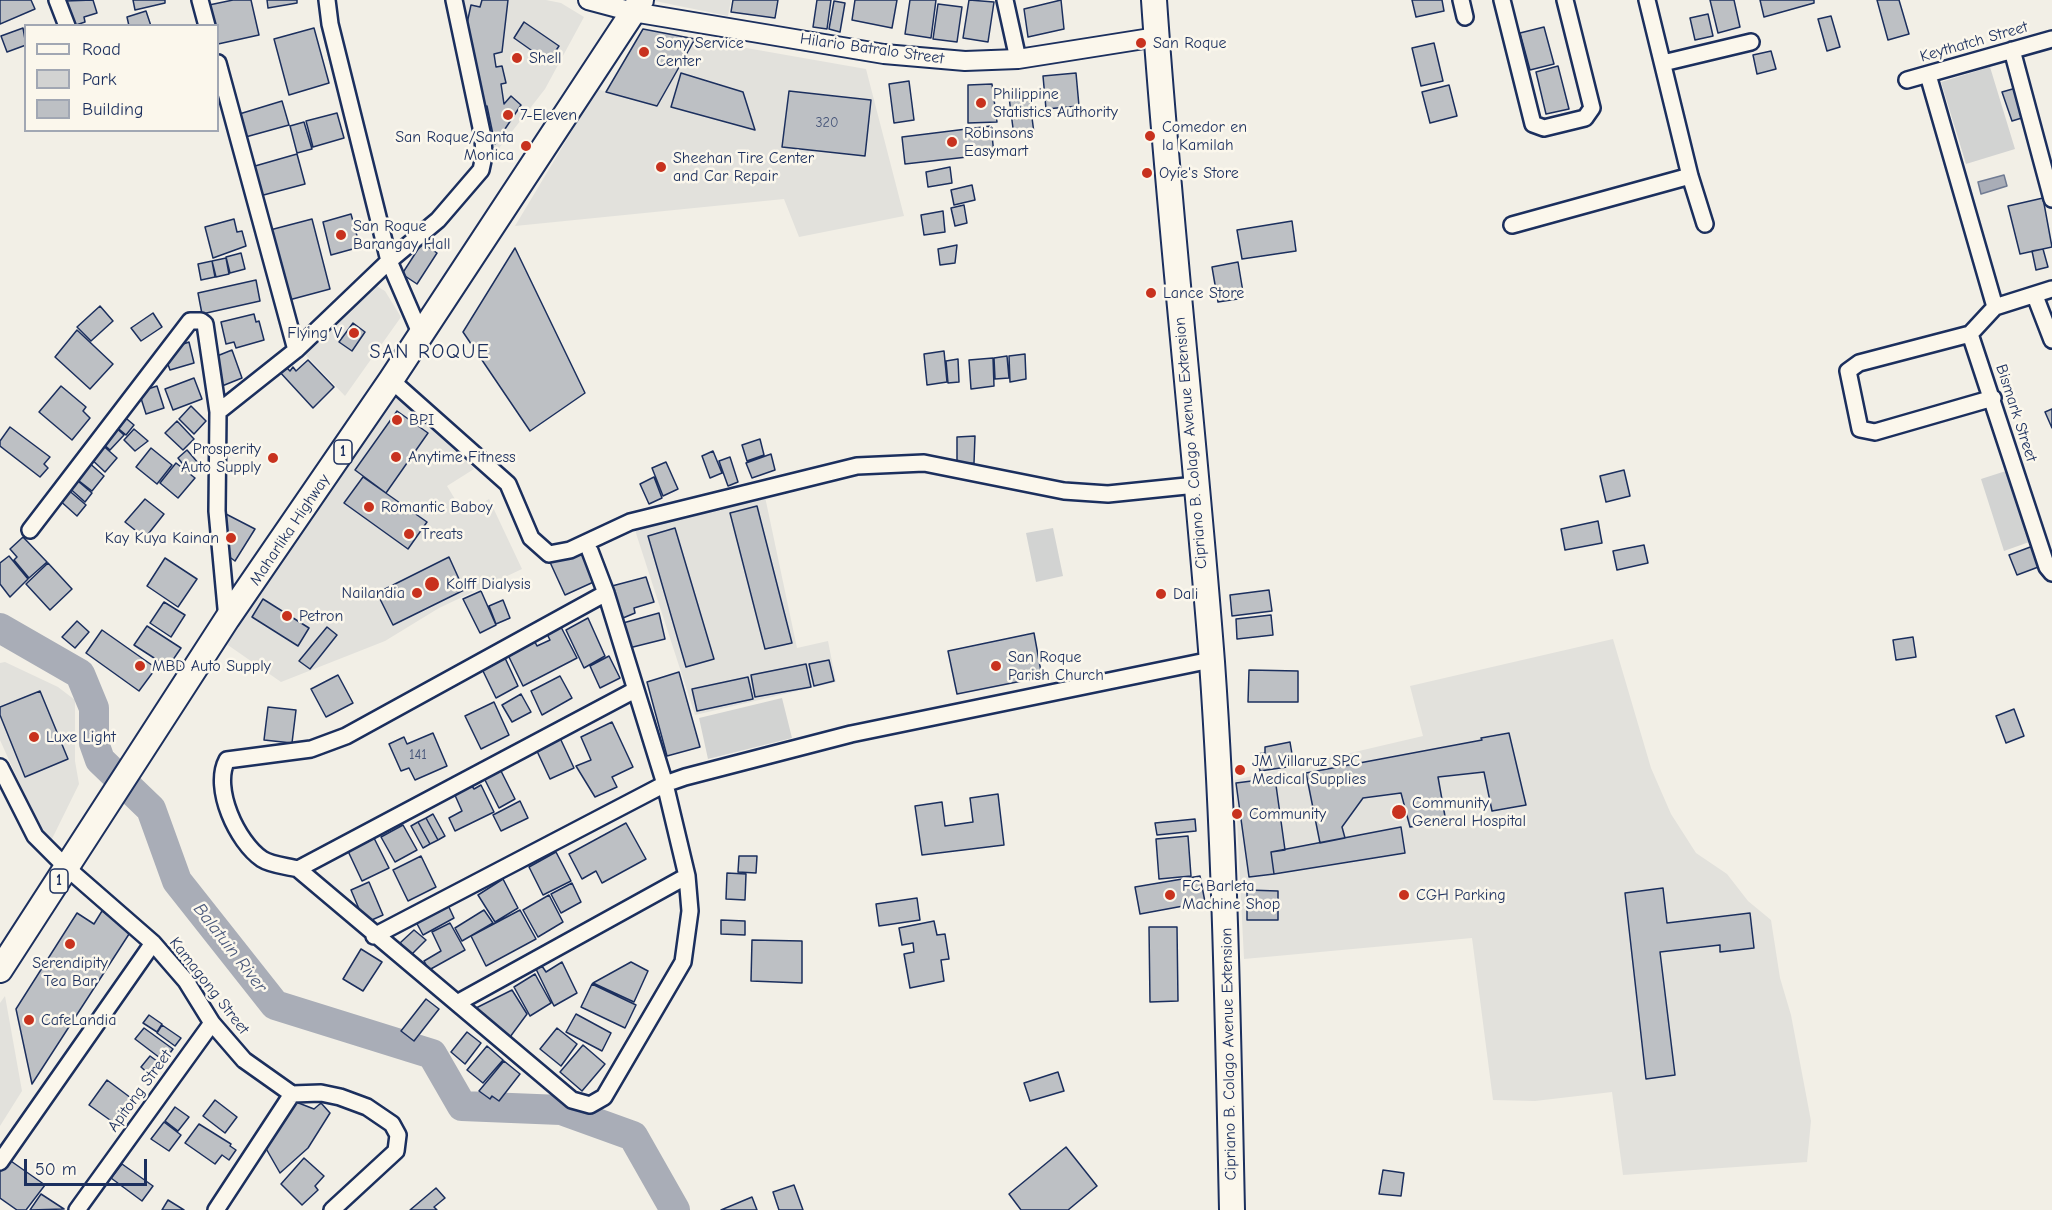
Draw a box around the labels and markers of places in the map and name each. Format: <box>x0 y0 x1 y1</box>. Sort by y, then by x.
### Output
place label: Sony Service Center <box>656 33 744 71</box>
place label: San Roque <box>1153 33 1227 53</box>
marker: San Roque <box>1134 36 1148 50</box>
marker: Sony Service Center <box>637 45 651 59</box>
place label: Shell <box>529 48 561 68</box>
marker: Shell <box>510 51 524 65</box>
place label: Philippine Statistics Authority <box>993 84 1118 122</box>
marker: Philippine Statistics Authority <box>974 96 988 110</box>
place label: 7-Eleven <box>520 105 577 125</box>
marker: 7-Eleven <box>501 108 515 122</box>
place label: Comedor en la Kamilah <box>1162 117 1247 155</box>
place label: Robinsons Easymart <box>964 123 1033 161</box>
place label: San Roque/Santa Monica <box>395 127 514 165</box>
marker: Comedor en la Kamilah <box>1143 129 1157 143</box>
marker: Robinsons Easymart <box>945 135 959 149</box>
marker: San Roque/Santa Monica <box>519 139 533 153</box>
place label: Sheehan Tire Center and Car Repair <box>673 148 814 186</box>
marker: Sheehan Tire Center and Car Repair <box>654 160 668 174</box>
place label: Oyie's Store <box>1159 163 1239 183</box>
marker: Oyie's Store <box>1140 166 1154 180</box>
place label: San Roque Barangay Hall <box>353 216 450 254</box>
marker: San Roque Barangay Hall <box>334 228 348 242</box>
place label: Lance Store <box>1163 283 1244 303</box>
marker: Lance Store <box>1144 286 1158 300</box>
place label: Flying V <box>287 323 342 343</box>
marker: Flying V <box>347 326 361 340</box>
place label: BPI <box>409 410 434 430</box>
marker: BPI <box>390 413 404 427</box>
place label: Prosperity Auto Supply <box>181 439 261 477</box>
place label: Anytime Fitness <box>408 447 516 467</box>
marker: Anytime Fitness <box>389 450 403 464</box>
marker: Prosperity Auto Supply <box>266 451 280 465</box>
place label: Romantic Baboy <box>381 497 493 517</box>
marker: Romantic Baboy <box>362 500 376 514</box>
place label: Treats <box>421 524 463 544</box>
marker: Treats <box>402 527 416 541</box>
place label: Kay Kuya Kainan <box>105 528 219 548</box>
marker: Kay Kuya Kainan <box>224 531 238 545</box>
place label: Kolff Dialysis <box>446 574 531 594</box>
marker: Kolff Dialysis <box>423 575 441 593</box>
place label: Nailandia <box>342 583 405 603</box>
place label: Dali <box>1173 584 1198 604</box>
marker: Nailandia <box>410 586 424 600</box>
marker: Dali <box>1154 587 1168 601</box>
place label: Petron <box>299 606 343 626</box>
marker: Petron <box>280 609 294 623</box>
place label: San Roque Parish Church <box>1008 647 1104 685</box>
place label: MBD Auto Supply <box>152 656 271 676</box>
marker: MBD Auto Supply <box>133 659 147 673</box>
marker: San Roque Parish Church <box>989 659 1003 673</box>
place label: Luxe Light <box>46 727 116 747</box>
marker: Luxe Light <box>27 730 41 744</box>
place label: JM Villaruz SPC Medical Supplies <box>1252 751 1366 789</box>
marker: JM Villaruz SPC Medical Supplies <box>1233 763 1247 777</box>
place label: Community General Hospital <box>1412 793 1526 831</box>
marker: Community General Hospital <box>1390 803 1408 821</box>
place label: Community <box>1249 804 1326 824</box>
marker: Community <box>1230 807 1244 821</box>
place label: FC Barleta Machine Shop <box>1182 876 1280 914</box>
place label: CGH Parking <box>1416 885 1506 905</box>
marker: FC Barleta Machine Shop <box>1163 888 1177 902</box>
marker: CGH Parking <box>1397 888 1411 902</box>
marker: Serendipity Tea Bar <box>63 937 77 951</box>
place label: Serendipity Tea Bar <box>32 953 108 991</box>
place label: CafeLandia <box>41 1010 116 1030</box>
marker: CafeLandia <box>22 1013 36 1027</box>

